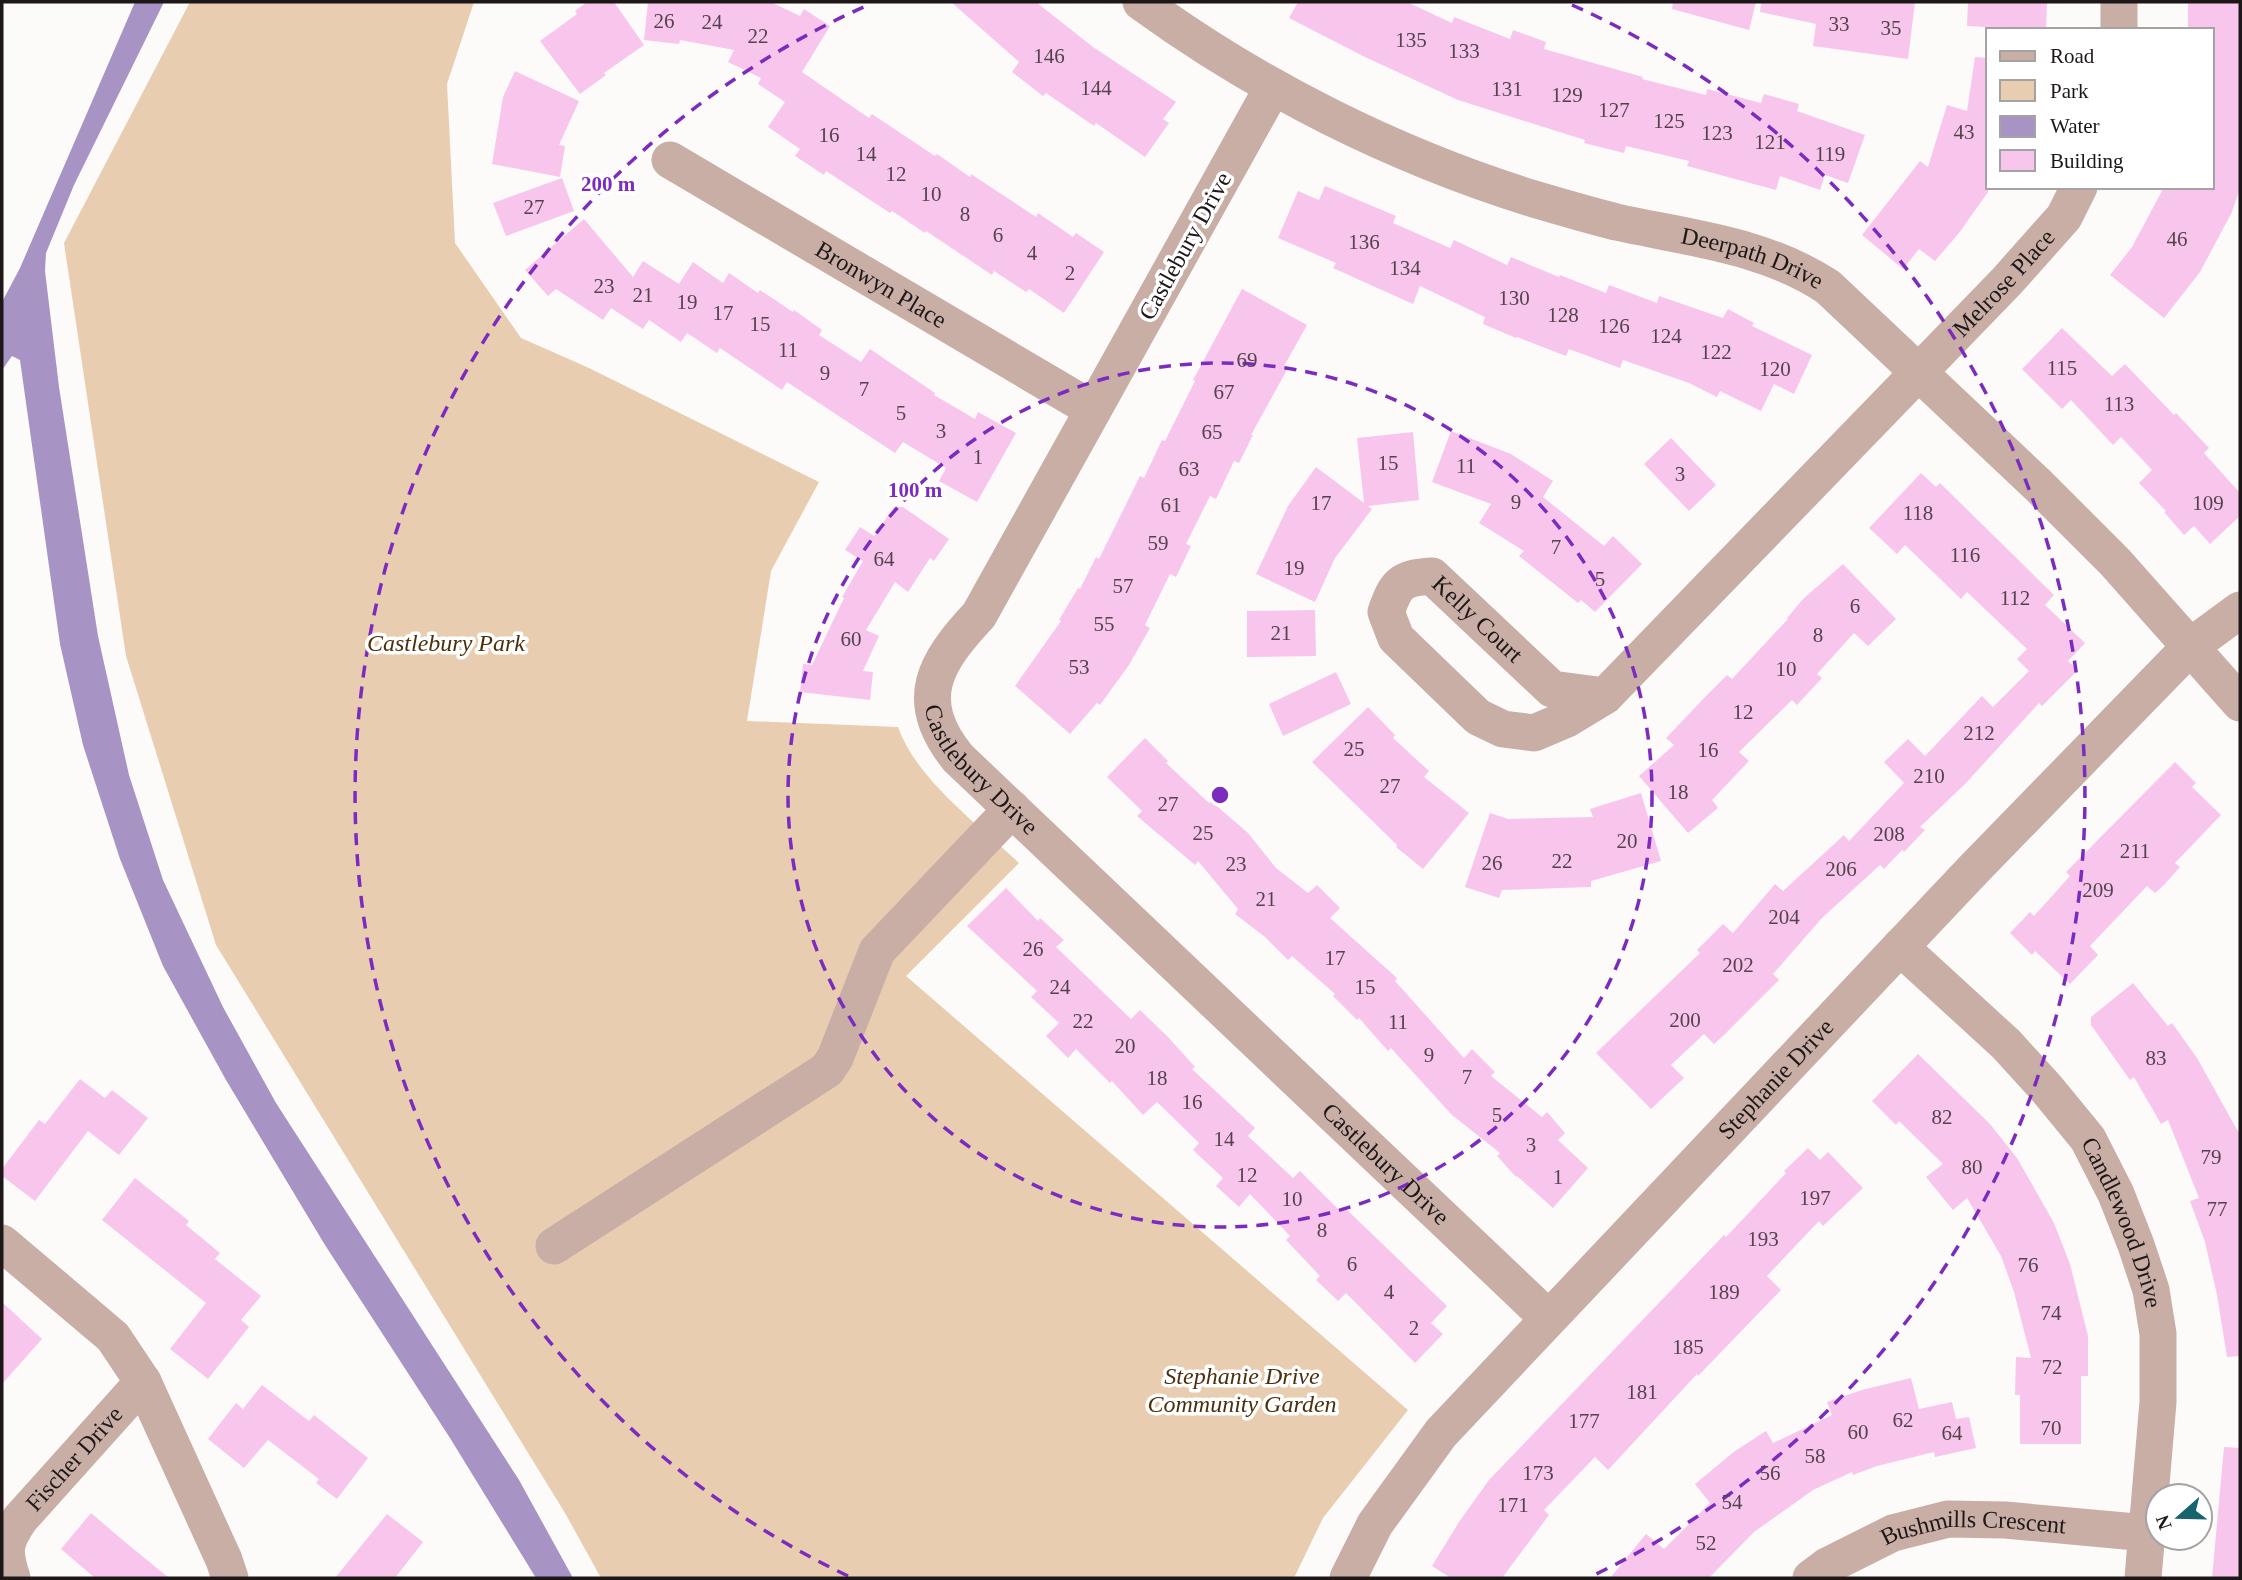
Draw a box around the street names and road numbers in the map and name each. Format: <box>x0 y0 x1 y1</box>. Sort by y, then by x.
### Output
street label: Castlebury Drive <box>1134 168 1236 324</box>
street label: Deerpath Drive <box>1679 222 1828 294</box>
street label: Melrose Place <box>1948 224 2060 342</box>
street label: Bronwyn Place <box>811 236 951 333</box>
street label: Kelly Court <box>1427 570 1528 668</box>
street label: Castlebury Drive <box>920 702 1043 840</box>
street label: Stephanie Drive <box>1713 1013 1838 1144</box>
street label: Castlebury Drive <box>1317 1098 1454 1230</box>
street label: Candlewood Drive <box>2076 1133 2167 1310</box>
street label: Fischer Drive <box>21 1401 128 1516</box>
street label: Bushmills Crescent <box>1876 1506 2067 1550</box>

